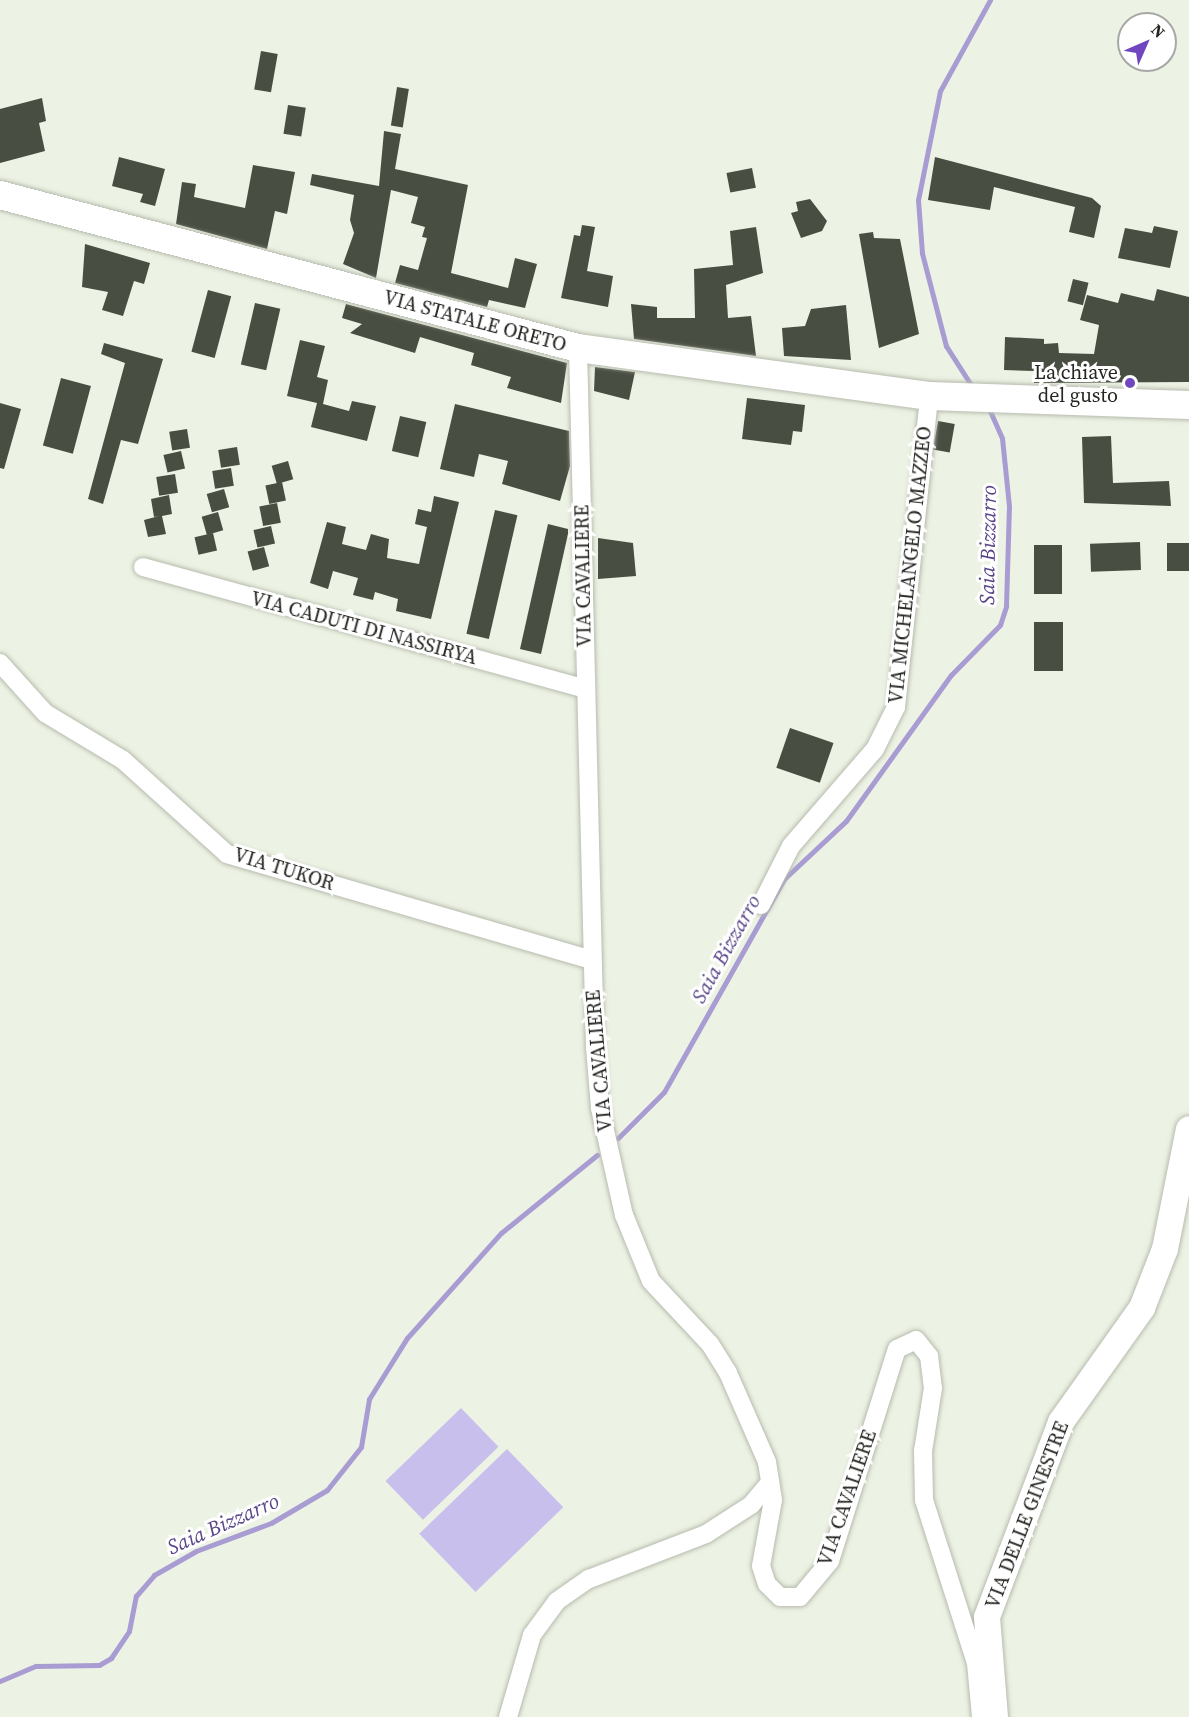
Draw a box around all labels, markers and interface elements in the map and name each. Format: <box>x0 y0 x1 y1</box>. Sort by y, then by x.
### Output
north arrow <box>1117 12 1177 72</box>
text: N <box>1146 19 1170 43</box>
street label: VIA STATALE ORETO <box>381 285 569 357</box>
place label: La chiave del gusto <box>1034 360 1118 407</box>
marker: La chiave del gusto <box>1123 376 1137 390</box>
street label: VIA MICHELANGELO MAZZEO <box>883 425 937 705</box>
water label: Saia Bizzarro <box>974 485 1002 605</box>
street label: VIA CAVALIERE <box>570 504 596 648</box>
street label: VIA CADUTI DI NASSIRYA <box>248 586 480 670</box>
street label: VIA TUKOR <box>231 842 337 896</box>
water label: Saia Bizzarro <box>686 891 766 1007</box>
street label: VIA CAVALIERE <box>581 989 617 1133</box>
street label: VIA DELLE GINESTRE <box>980 1418 1074 1612</box>
street label: VIA CAVALIERE <box>812 1427 882 1569</box>
water label: Saia Bizzarro <box>163 1488 283 1560</box>

